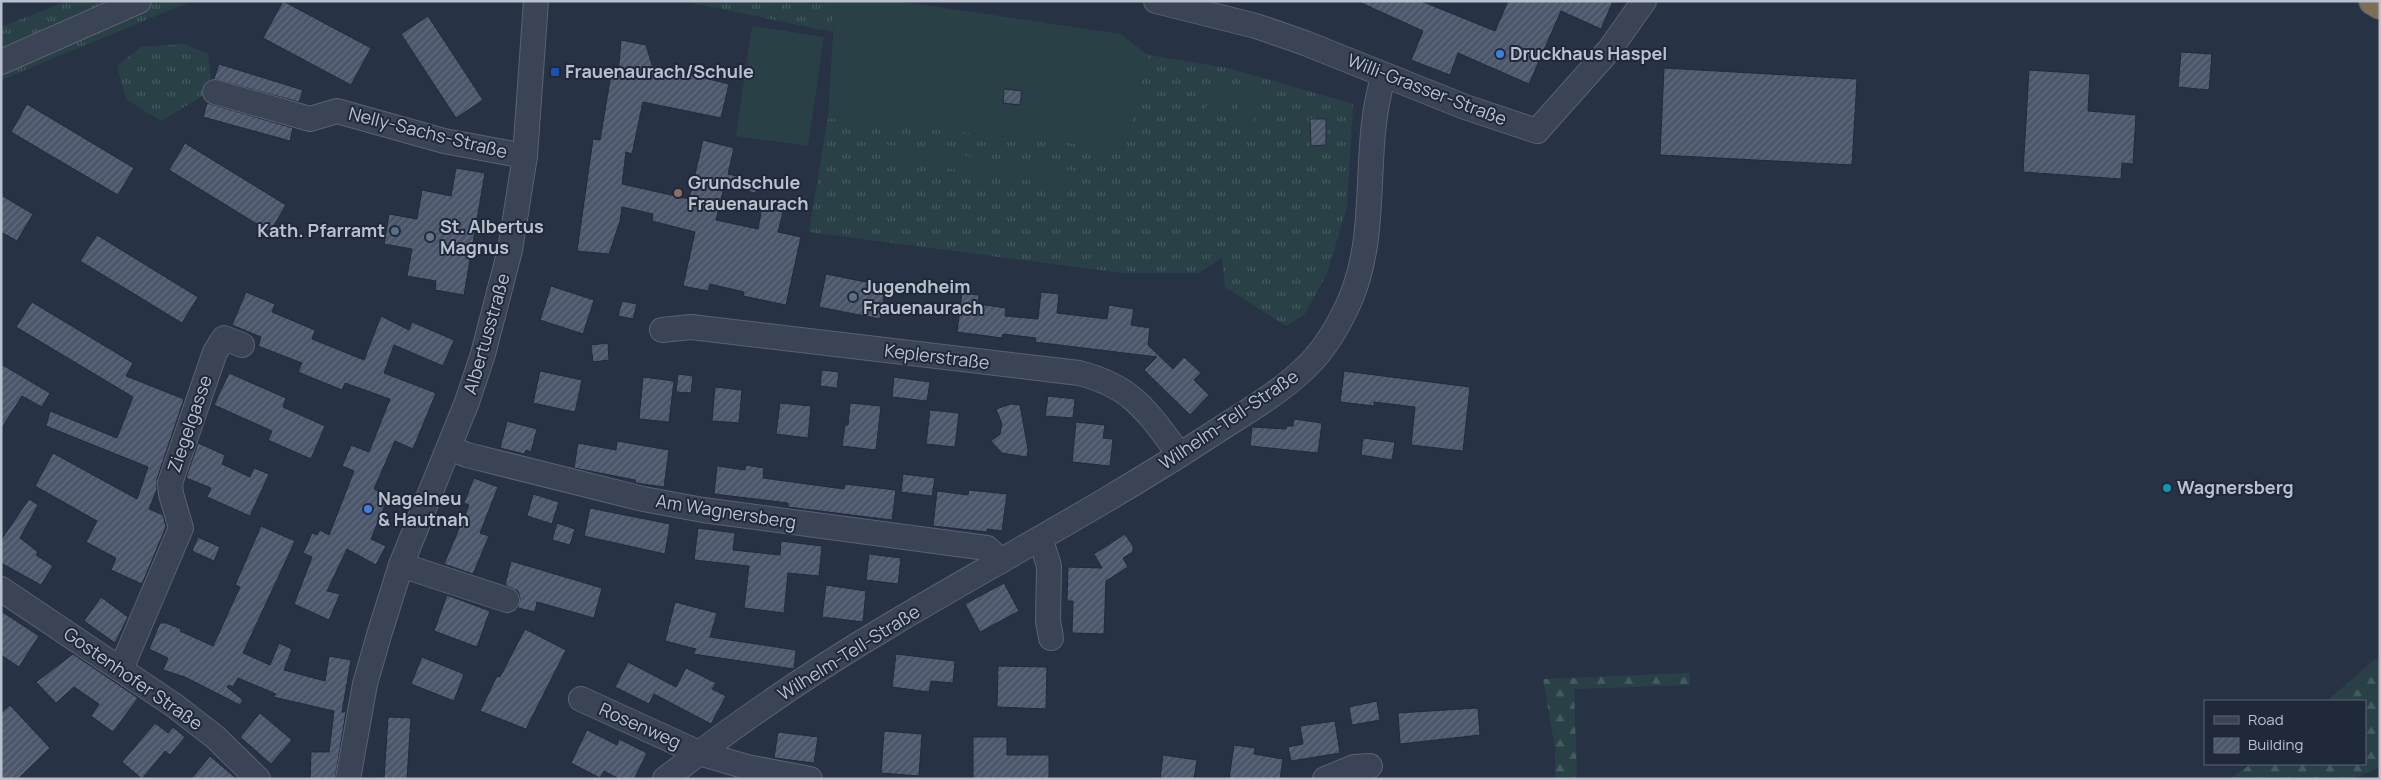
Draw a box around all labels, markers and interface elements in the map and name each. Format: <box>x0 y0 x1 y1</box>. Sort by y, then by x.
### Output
place label: Druckhaus Haspel <box>1510 41 1667 65</box>
street label: Willi-Grasser-Straße <box>1344 48 1510 131</box>
marker: Druckhaus Haspel <box>1494 48 1506 60</box>
place label: Frauenaurach/Schule <box>565 59 754 83</box>
marker: Frauenaurach/Schule <box>549 66 561 78</box>
street label: Nelly-Sachs-Straße <box>346 101 510 163</box>
place label: Grundschule Frauenaurach <box>688 170 808 215</box>
marker: Grundschule Frauenaurach <box>672 187 684 199</box>
place label: St. Albertus Magnus <box>440 214 544 259</box>
place label: Kath. Pfarramt <box>257 218 385 242</box>
marker: Kath. Pfarramt <box>389 225 401 237</box>
marker: St. Albertus Magnus <box>424 231 436 243</box>
street label: Albertusstraße <box>457 270 515 397</box>
place label: Jugendheim Frauenaurach <box>863 274 983 319</box>
marker: Jugendheim Frauenaurach <box>847 291 859 303</box>
street label: Keplerstraße <box>883 338 991 374</box>
street label: Wilhelm-Tell-Straße <box>1154 364 1303 475</box>
street label: Ziegelgasse <box>161 372 217 475</box>
place label: Wagnersberg <box>2177 475 2294 499</box>
marker: Wagnersberg <box>2161 482 2173 494</box>
place label: Nagelneu & Hautnah <box>378 486 469 531</box>
street label: Am Wagnersberg <box>654 488 798 534</box>
marker: Nagelneu & Hautnah <box>362 503 374 515</box>
street label: Wilhelm-Tell-Straße <box>773 599 924 706</box>
street label: Gostenhofer Straße <box>59 621 208 735</box>
street label: Rosenweg <box>596 696 685 754</box>
legend <box>2204 700 2366 765</box>
text: Road <box>2248 709 2284 730</box>
text: Building <box>2248 734 2303 755</box>

